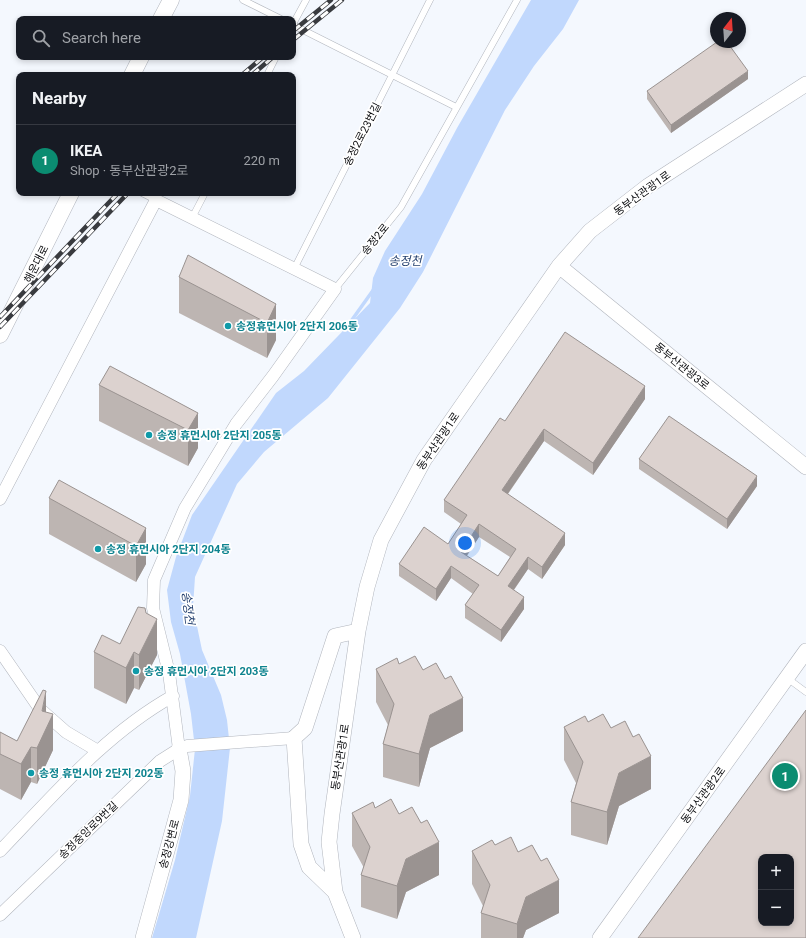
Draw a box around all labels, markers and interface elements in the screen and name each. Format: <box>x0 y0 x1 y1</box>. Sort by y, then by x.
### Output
north arrow <box>710 12 746 48</box>
search box <box>16 16 296 60</box>
icon: search <box>30 27 52 49</box>
text: Search here <box>62 29 141 47</box>
text: Nearby <box>32 88 87 108</box>
street label: 송정2로23번길 <box>341 100 384 168</box>
text: IKEA <box>70 142 102 160</box>
text: 1 <box>41 153 49 168</box>
text: 220 m <box>243 153 280 168</box>
text: Shop · 동부산관광2로 <box>70 163 189 178</box>
street label: 동부산관광1로 <box>611 168 673 218</box>
street label: 송정2로 <box>359 221 392 258</box>
street label: 해운대로 <box>21 243 51 285</box>
water label: 송정천 <box>388 254 424 268</box>
place label: 송정휴먼시아 2단지 206동 <box>236 320 358 333</box>
marker: 송정휴먼시아 2단지 206동 <box>223 321 233 331</box>
street label: 동부산관광3로 <box>652 340 712 392</box>
street label: 동부산관광1로 <box>414 410 463 473</box>
place label: 송정 휴먼시아 2단지 205동 <box>157 429 282 442</box>
marker: 송정 휴먼시아 2단지 205동 <box>144 430 154 440</box>
your location <box>455 533 475 553</box>
place label: 송정 휴먼시아 2단지 204동 <box>106 543 231 556</box>
marker: 송정 휴먼시아 2단지 204동 <box>93 544 103 554</box>
water label: 송정천 <box>179 591 197 627</box>
place label: 송정 휴먼시아 2단지 203동 <box>144 665 269 678</box>
marker: 송정 휴먼시아 2단지 203동 <box>131 666 141 676</box>
street label: 동부산관광1로 <box>329 723 352 791</box>
pin: 1 <box>772 761 798 791</box>
street label: 동부산관광2로 <box>678 764 728 826</box>
place label: 송정 휴먼시아 2단지 202동 <box>39 767 164 780</box>
marker: 송정 휴먼시아 2단지 202동 <box>26 768 36 778</box>
street label: 송정중앙로9번길 <box>56 799 121 862</box>
street label: 송정강변로 <box>157 818 182 870</box>
map controls <box>758 854 794 926</box>
button: + <box>758 854 794 890</box>
button: − <box>758 890 794 926</box>

